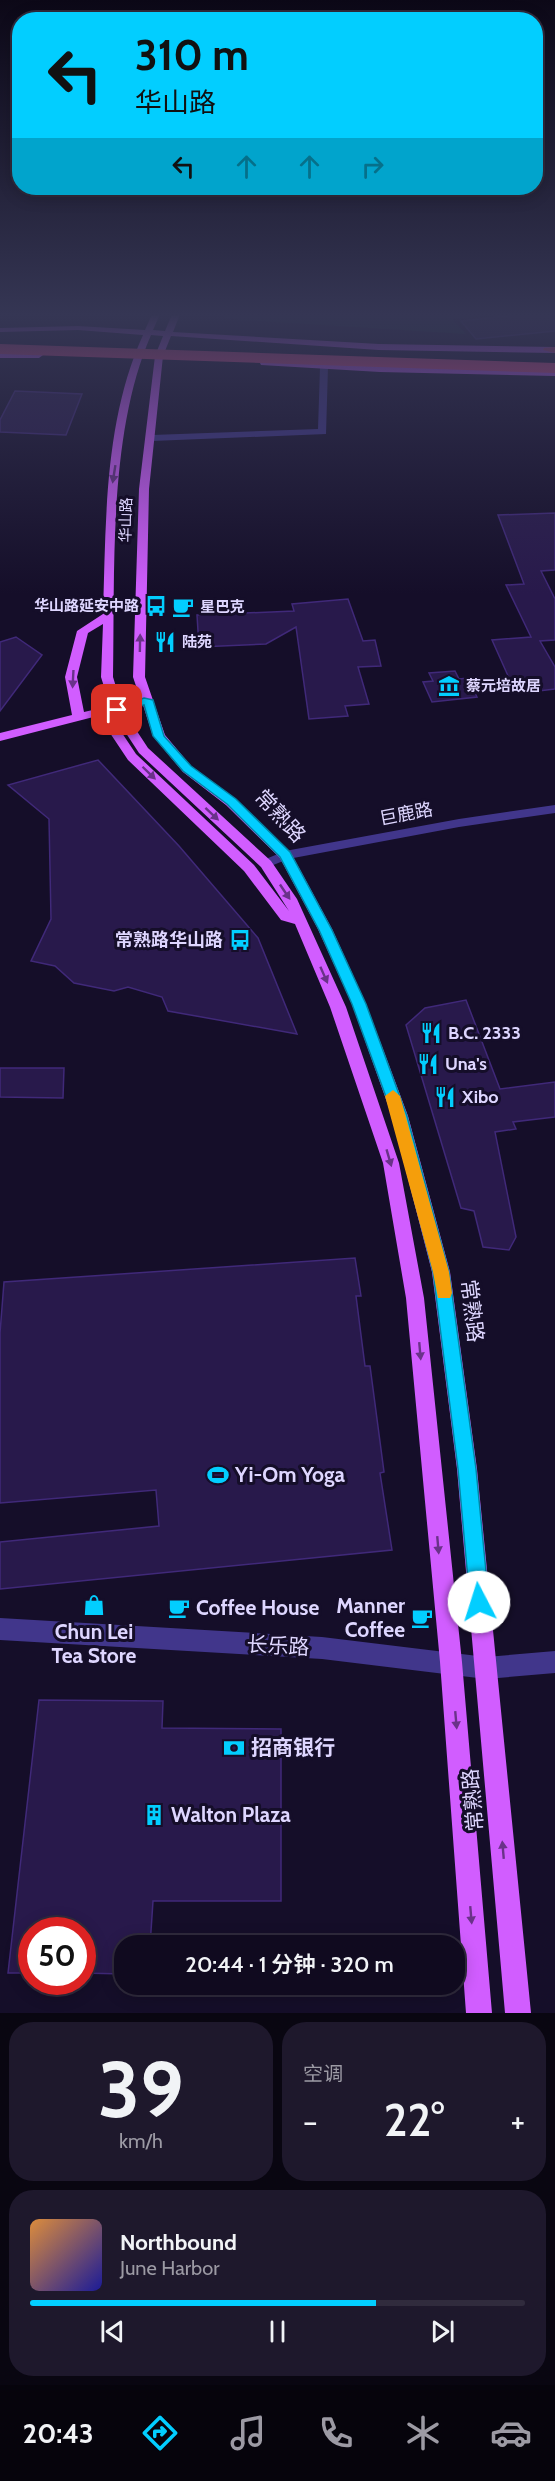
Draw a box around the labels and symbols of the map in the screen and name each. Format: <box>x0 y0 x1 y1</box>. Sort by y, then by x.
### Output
one-way arrow <box>110 465 119 484</box>
street label: 华山路 <box>117 497 135 543</box>
bus stop icon: 华山路延安中路 <box>144 594 168 618</box>
cafe icon: 星巴克 <box>171 595 195 619</box>
place label: 华山路延安中路 <box>34 597 139 615</box>
place label: 星巴克 <box>200 598 245 616</box>
restaurant icon: 陆苑 <box>153 630 177 654</box>
place label: 陆苑 <box>182 633 212 651</box>
one-way arrow <box>135 634 144 653</box>
one-way arrow <box>68 669 77 688</box>
museum icon: 蔡元培故居 <box>437 674 461 698</box>
place label: 蔡元培故居 <box>466 677 541 695</box>
pin <box>91 684 142 735</box>
one-way arrow <box>142 766 156 780</box>
street label: 常熟路 <box>250 784 311 847</box>
street label: 巨鹿路 <box>377 798 435 830</box>
one-way arrow <box>204 807 219 820</box>
one-way arrow <box>279 883 291 899</box>
bus stop icon: 常熟路华山路 <box>228 928 252 952</box>
place label: 常熟路华山路 <box>115 929 223 951</box>
one-way arrow <box>319 966 329 984</box>
restaurant icon: B.C. 2333 <box>419 1021 443 1045</box>
place label: B.C. 2333 <box>448 1022 521 1044</box>
restaurant icon: Una's <box>416 1052 440 1076</box>
place label: Una's <box>445 1053 487 1075</box>
restaurant icon: Xibo <box>433 1085 457 1109</box>
place label: Xibo <box>461 1086 499 1108</box>
one-way arrow <box>384 1149 394 1167</box>
street label: 常熟路 <box>456 1278 489 1344</box>
one-way arrow <box>415 1341 425 1360</box>
place label: Yi-Om Yoga <box>234 1462 346 1487</box>
sports icon: Yi-Om Yoga <box>206 1463 230 1487</box>
one-way arrow <box>433 1535 443 1554</box>
position arrow <box>447 1570 511 1634</box>
shop icon: Chun Lei Tea Store <box>82 1593 106 1617</box>
place label: Manner Coffee <box>336 1593 405 1642</box>
place label: Coffee House <box>196 1595 319 1620</box>
cafe icon: Coffee House <box>167 1596 191 1620</box>
cafe icon: Manner Coffee <box>410 1606 434 1630</box>
place label: Chun Lei Tea Store <box>52 1619 137 1668</box>
street label: 长乐路 <box>246 1631 310 1660</box>
one-way arrow <box>451 1711 460 1730</box>
place label: 招商银行 <box>251 1735 335 1760</box>
bank icon: 招商银行 <box>222 1736 246 1760</box>
street label: 常熟路 <box>457 1768 488 1833</box>
place label: Walton Plaza <box>171 1802 291 1827</box>
building icon: Walton Plaza <box>142 1803 166 1827</box>
one-way arrow <box>498 1841 508 1860</box>
one-way arrow <box>466 1905 476 1924</box>
speed limit sign: 50 <box>18 1917 96 1995</box>

